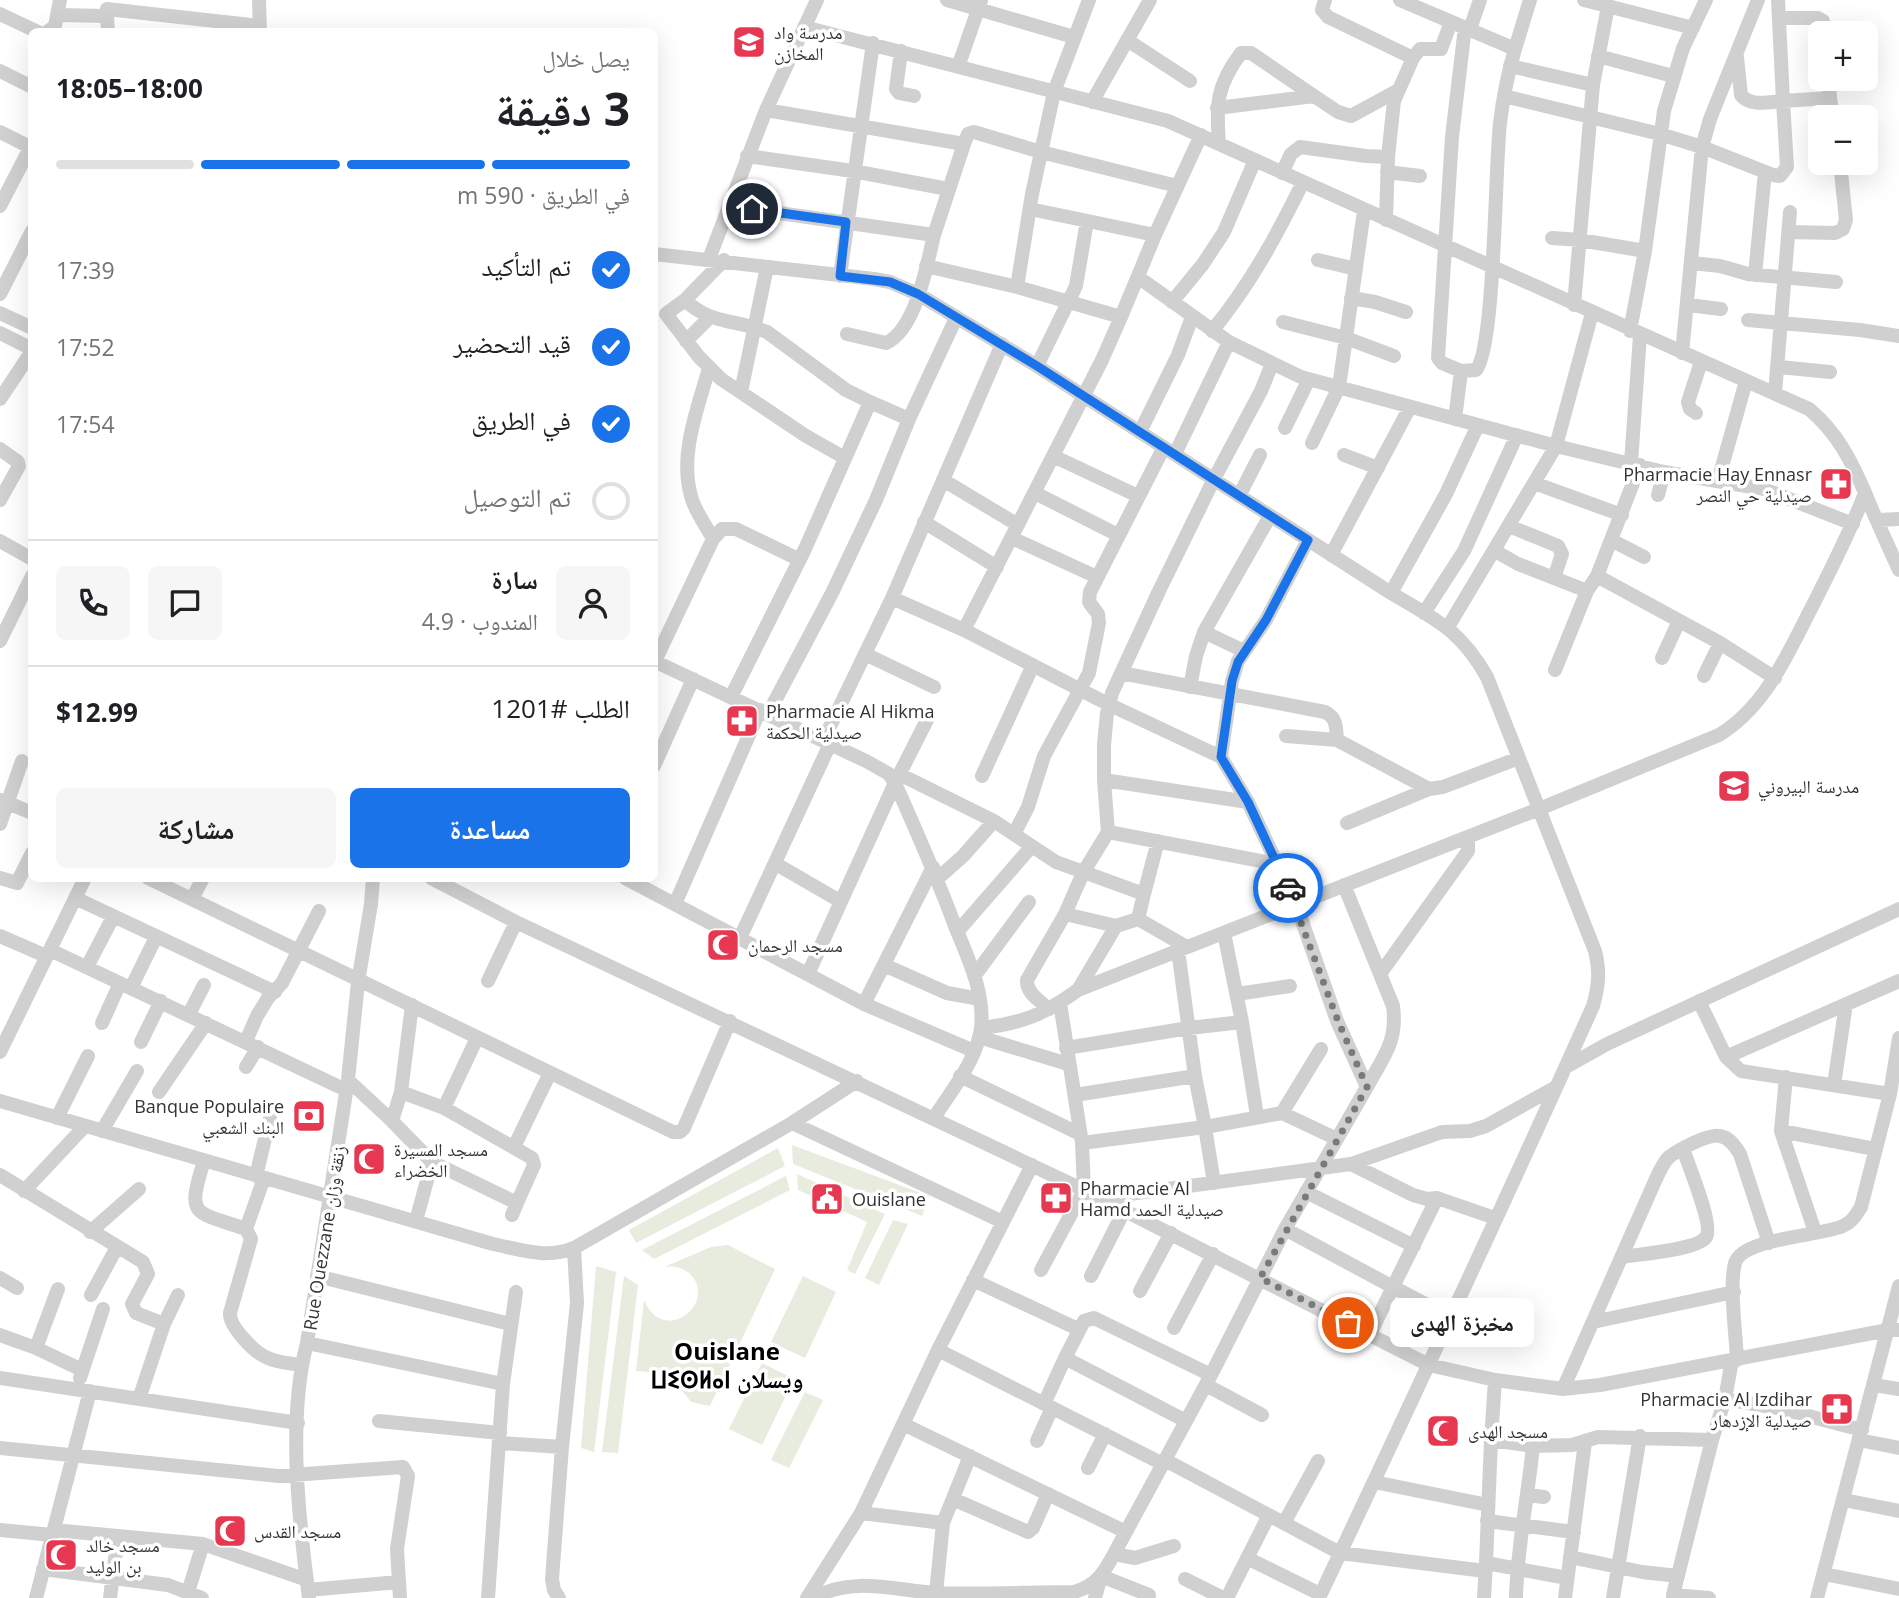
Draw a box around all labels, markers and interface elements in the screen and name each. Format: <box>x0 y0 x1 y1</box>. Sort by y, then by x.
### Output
place label: مدرسة واد المخازن <box>774 20 843 65</box>
map controls <box>1808 21 1878 175</box>
button: + <box>1808 21 1878 91</box>
school or university icon: مدرسة واد المخازن <box>730 23 768 61</box>
text: يصل خلال <box>542 42 630 74</box>
text: 18:00–18:05 <box>56 70 203 106</box>
text: 3 دقيقة <box>495 77 630 139</box>
button: − <box>1808 105 1878 175</box>
text: في الطريق · 590 m <box>457 179 630 211</box>
pin <box>722 179 782 239</box>
icon: home <box>733 190 771 228</box>
text: تم التأكيد <box>481 248 571 284</box>
icon: check <box>592 251 630 289</box>
text: 17:39 <box>56 254 115 286</box>
text: قيد التحضير <box>453 325 571 361</box>
icon: check <box>592 328 630 366</box>
text: 17:52 <box>56 331 115 363</box>
text: في الطريق <box>471 402 571 438</box>
icon: check <box>592 405 630 443</box>
text: 17:54 <box>56 408 115 440</box>
place label: Pharmacie Hay Ennasr صيدلية حي النصر <box>1623 462 1813 511</box>
pharmacy icon: Pharmacie Hay Ennasr صيدلية حي النصر <box>1817 465 1855 503</box>
text: تم التوصيل <box>463 479 571 515</box>
text: سارة <box>491 561 538 597</box>
button: phone <box>56 566 130 640</box>
button: chat <box>148 566 222 640</box>
button: person <box>556 566 630 640</box>
text: المندوب · 4.9 <box>422 605 538 637</box>
text: الطلب #1201 <box>491 690 630 726</box>
text: $12.99 <box>56 694 138 730</box>
place label: Pharmacie Al Hikma صيدلية الحكمة <box>766 699 934 744</box>
pharmacy icon: Pharmacie Al Hikma صيدلية الحكمة <box>723 702 761 740</box>
school or university icon: مدرسة البيروني <box>1715 767 1753 805</box>
place label: مدرسة البيروني <box>1758 774 1859 802</box>
button: مشاركة <box>56 788 336 868</box>
button: مساعدة <box>350 788 630 868</box>
courier <box>1253 853 1323 923</box>
icon: car <box>1269 869 1307 907</box>
mosque icon: مسجد الرحمان <box>704 926 742 964</box>
place label: مسجد الرحمان <box>748 933 843 957</box>
place label: Banque Populaire البنك الشعبي <box>134 1094 284 1143</box>
bank icon: Banque Populaire البنك الشعبي <box>290 1097 328 1135</box>
place label: مسجد المسيرة الخضراء <box>394 1137 488 1182</box>
mosque icon: مسجد المسيرة الخضراء <box>350 1140 388 1178</box>
street label: Rue Ouezzane زنقة وزان <box>298 1144 350 1332</box>
place label: Pharmacie Al Hamd صيدلية الحمد <box>1080 1176 1224 1221</box>
pharmacy icon: Pharmacie Al Hamd صيدلية الحمد <box>1037 1179 1075 1217</box>
public building icon: Ouislane <box>808 1180 846 1218</box>
place label: Ouislane <box>852 1187 926 1211</box>
pin <box>1318 1293 1378 1353</box>
callout: مخبزة الهدى <box>1390 1298 1534 1348</box>
icon: bag <box>1329 1304 1367 1342</box>
text: مخبزة الهدى <box>1410 1306 1514 1338</box>
district label: Ouislane ⵡⵉⵙⵍⴰⵏ ويسلان <box>650 1334 804 1395</box>
place label: Pharmacie Al Izdihar صيدلية الإزدهار <box>1640 1387 1813 1432</box>
pharmacy icon: Pharmacie Al Izdihar صيدلية الإزدهار <box>1818 1390 1856 1428</box>
mosque icon: مسجد الهدى <box>1424 1412 1462 1450</box>
place label: مسجد الهدى <box>1468 1419 1548 1443</box>
mosque icon: مسجد القدس <box>211 1512 249 1550</box>
place label: مسجد القدس <box>254 1519 341 1543</box>
place label: مسجد خالد بن الوليد <box>86 1533 160 1578</box>
mosque icon: مسجد خالد بن الوليد <box>42 1536 80 1574</box>

